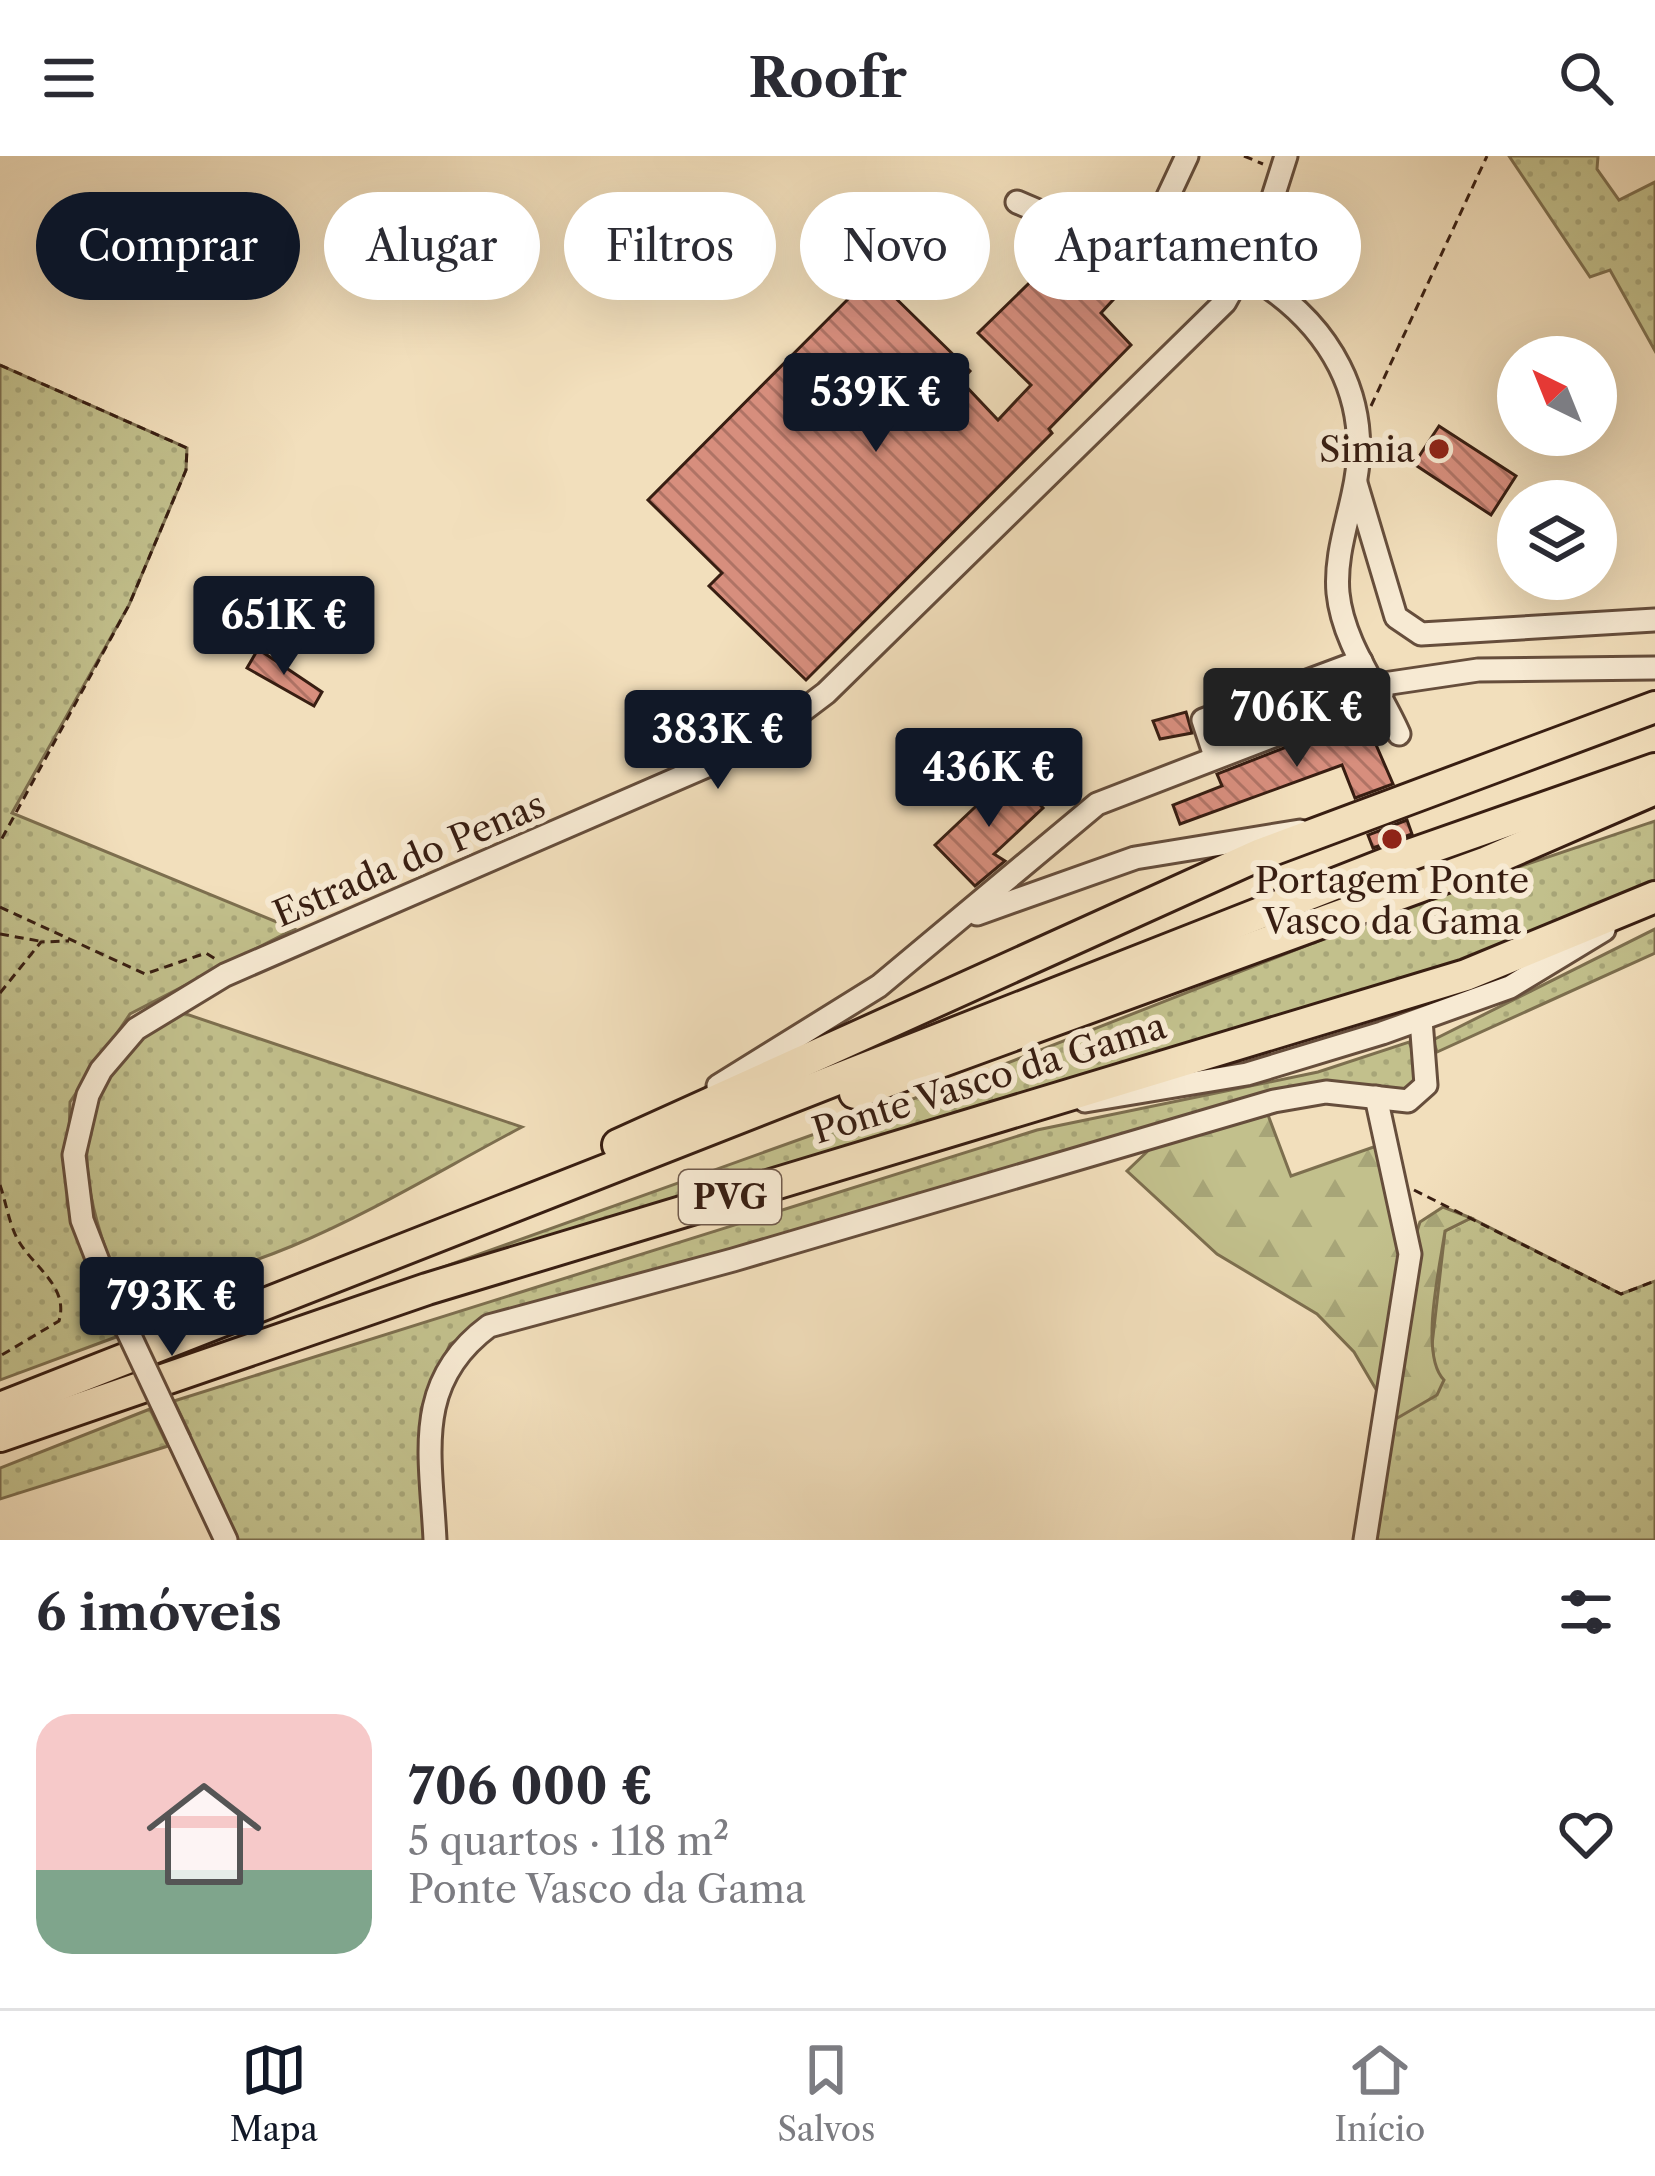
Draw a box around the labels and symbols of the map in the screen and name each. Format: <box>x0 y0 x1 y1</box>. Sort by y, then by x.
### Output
north arrow <box>1497 336 1617 456</box>
pin: 539K € <box>778 353 974 455</box>
place label: Simia <box>1319 427 1415 471</box>
marker: Simia <box>1426 436 1452 462</box>
pin: 651K € <box>186 576 382 678</box>
pin: 706K € <box>1199 668 1395 770</box>
pin: 383K € <box>620 690 816 792</box>
pin: 436K € <box>891 728 1087 830</box>
street label: Estrada do Penas <box>267 782 551 936</box>
marker: Portagem Ponte Vasco da Gama <box>1379 826 1405 852</box>
place label: Portagem Ponte Vasco da Gama <box>1255 858 1529 943</box>
street label: Ponte Vasco da Gama <box>807 1003 1171 1153</box>
road number: PVG <box>679 1170 781 1224</box>
pin: 793K € <box>74 1257 270 1359</box>

